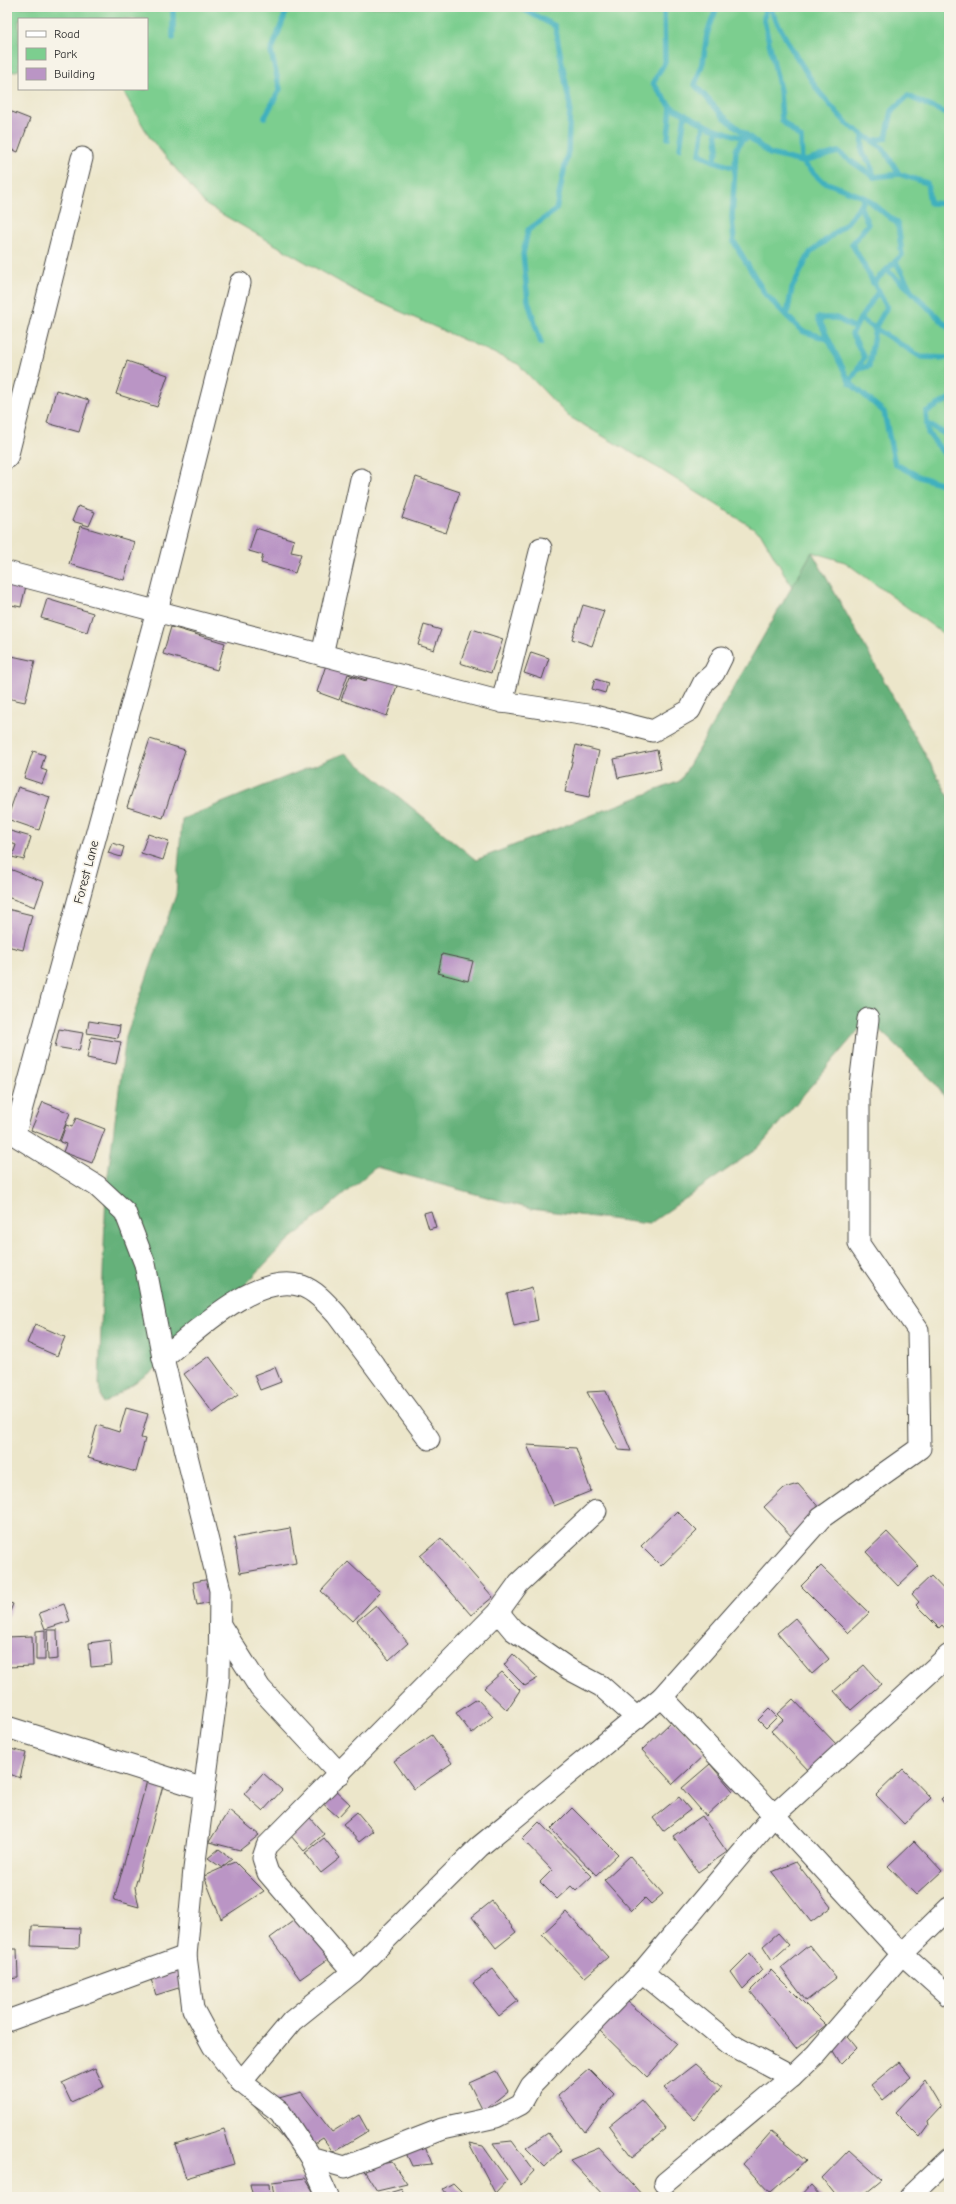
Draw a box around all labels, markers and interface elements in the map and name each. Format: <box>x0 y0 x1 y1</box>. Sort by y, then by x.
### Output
legend <box>18 18 148 90</box>
text: Road <box>54 27 80 41</box>
text: Park <box>54 47 77 61</box>
text: Building <box>54 67 95 81</box>
street label: Forest Lane <box>70 838 102 905</box>

